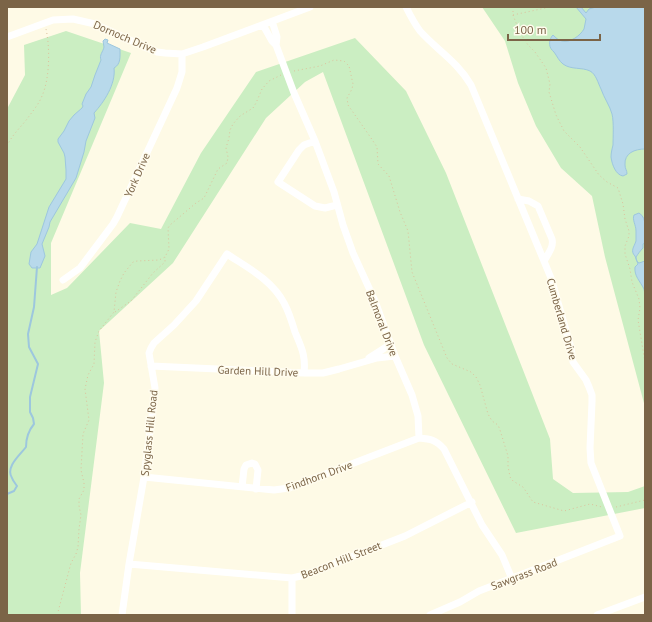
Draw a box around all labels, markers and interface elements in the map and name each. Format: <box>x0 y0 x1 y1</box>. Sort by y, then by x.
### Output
scale bar <box>508 16 600 42</box>
street label: Dornoch Drive <box>91 17 159 57</box>
text: 100 m <box>514 22 547 37</box>
street label: York Drive <box>121 150 153 199</box>
street label: Cumberland Drive <box>544 276 580 362</box>
street label: Balmoral Drive <box>363 288 401 359</box>
street label: Garden Hill Drive <box>217 363 299 379</box>
street label: Spyglass Hill Road <box>138 389 160 477</box>
street label: Findhorn Drive <box>284 457 355 495</box>
street label: Beacon Hill Street <box>299 538 383 582</box>
street label: Sawgrass Road <box>489 555 559 593</box>

